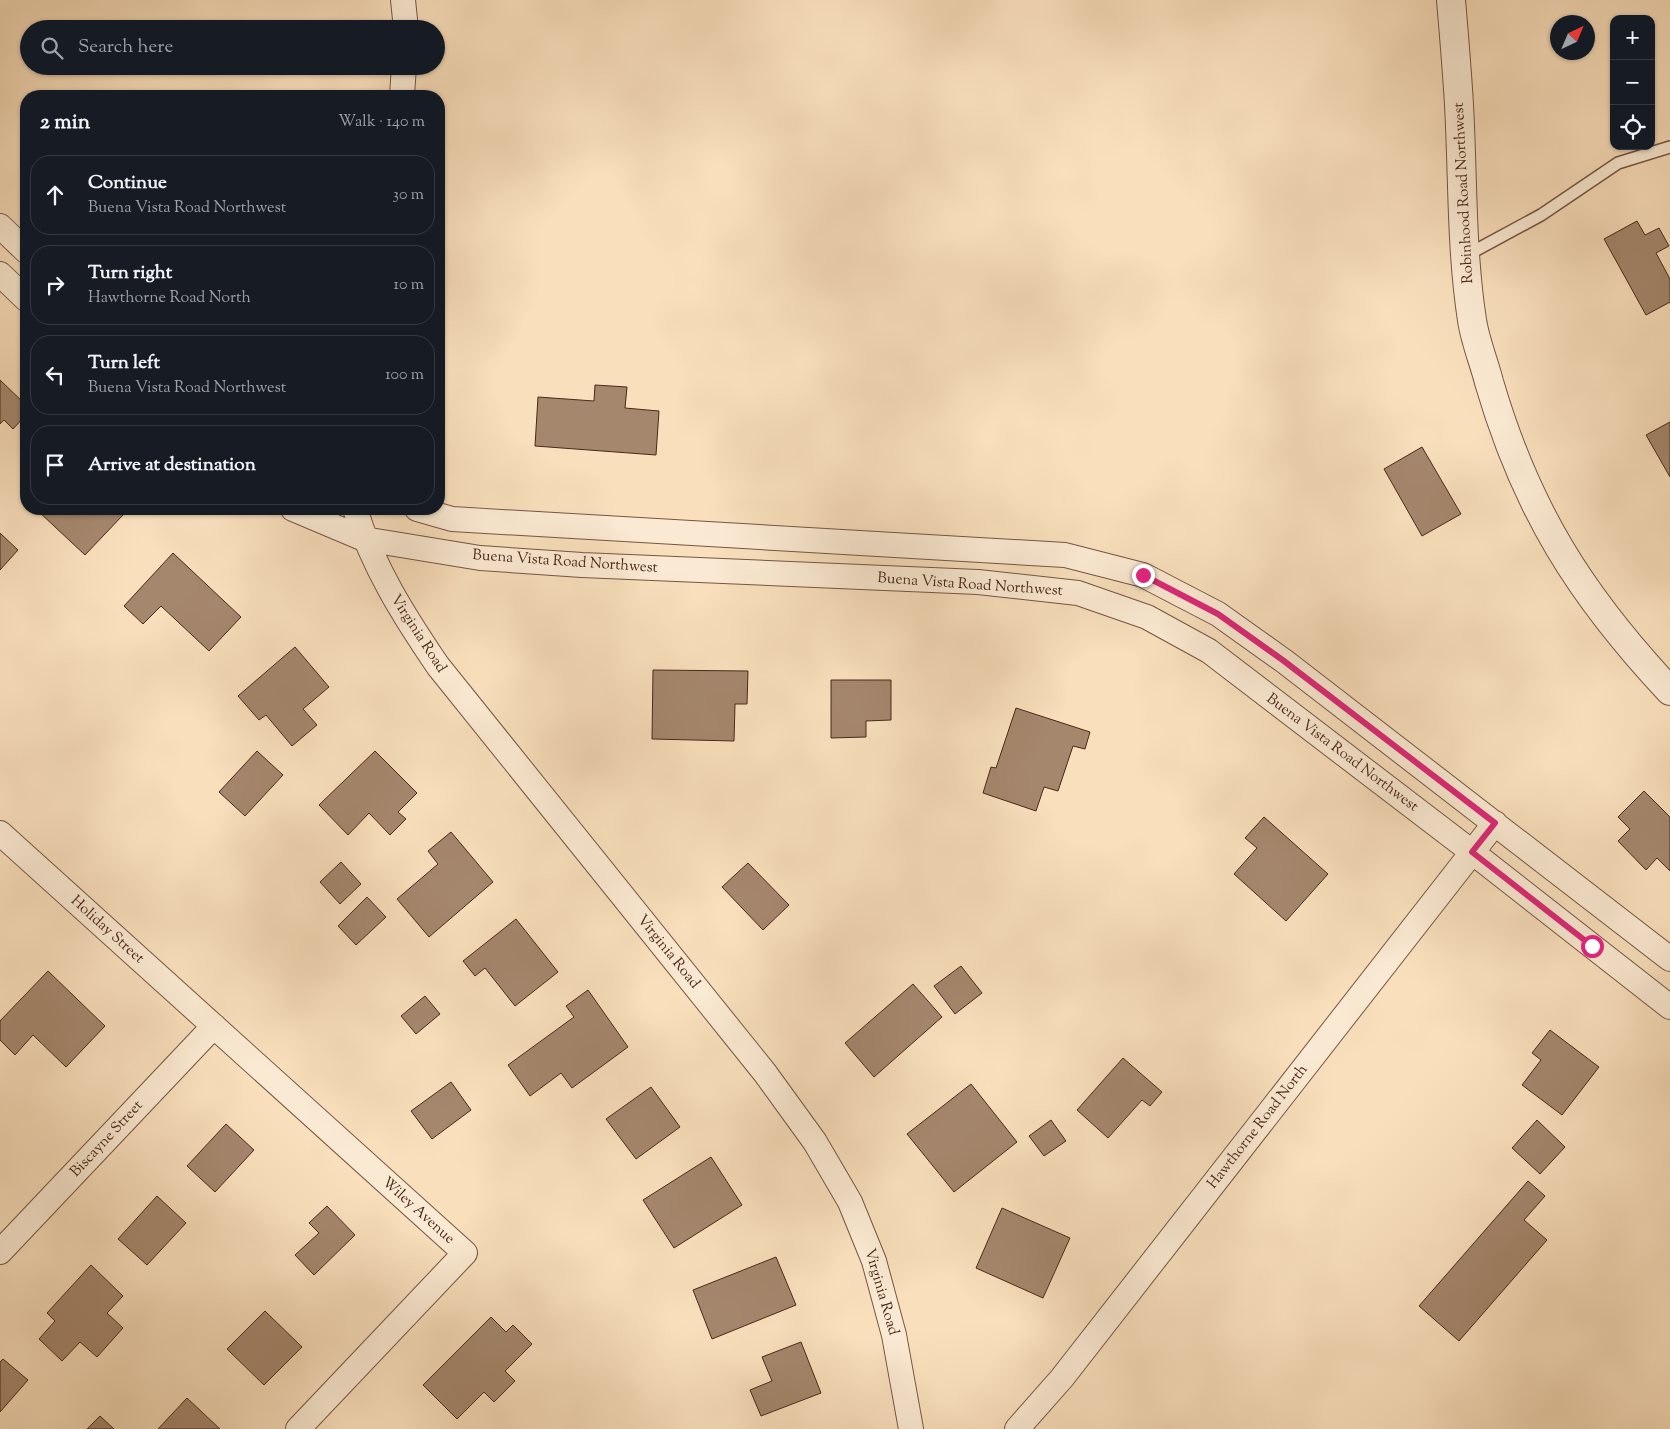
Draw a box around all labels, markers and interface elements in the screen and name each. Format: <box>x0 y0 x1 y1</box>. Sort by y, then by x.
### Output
north arrow <box>1550 15 1595 60</box>
map controls <box>1610 15 1655 150</box>
button: + <box>1610 15 1655 60</box>
search box <box>20 20 445 75</box>
icon: search <box>38 34 66 62</box>
text: Search here <box>78 34 173 61</box>
button: − <box>1610 60 1655 105</box>
street label: Robinhood Road Northwest <box>1449 102 1479 284</box>
button: locate <box>1610 105 1655 150</box>
text: 2 min <box>40 108 90 138</box>
text: Walk · 140 m <box>338 111 425 134</box>
text: Continue <box>88 170 167 197</box>
icon: ahead <box>41 181 69 209</box>
text: 30 m <box>393 184 424 207</box>
text: Buena Vista Road Northwest <box>88 197 286 220</box>
text: Turn right <box>88 260 172 287</box>
icon: right <box>41 271 69 299</box>
text: 10 m <box>394 274 424 297</box>
text: Hawthorne Road North <box>88 287 251 310</box>
text: Turn left <box>88 350 160 377</box>
icon: left <box>41 361 69 389</box>
text: 100 m <box>385 364 424 387</box>
text: Buena Vista Road Northwest <box>88 377 286 400</box>
icon: arrive <box>41 451 69 479</box>
text: Arrive at destination <box>88 452 256 479</box>
street label: Buena Vista Road Northwest <box>472 545 658 579</box>
route end <box>1132 564 1155 587</box>
street label: Buena Vista Road Northwest <box>877 568 1063 602</box>
street label: Virginia Road <box>385 591 451 678</box>
street label: Buena Vista Road Northwest <box>1262 689 1422 817</box>
street label: Holiday Street <box>65 891 149 969</box>
street label: Virginia Road <box>632 911 705 994</box>
route start <box>1581 935 1604 958</box>
street label: Hawthorne Road North <box>1203 1060 1313 1194</box>
street label: Biscayne Street <box>66 1096 148 1182</box>
street label: Wiley Avenue <box>377 1173 459 1249</box>
street label: Virginia Road <box>859 1246 904 1338</box>

